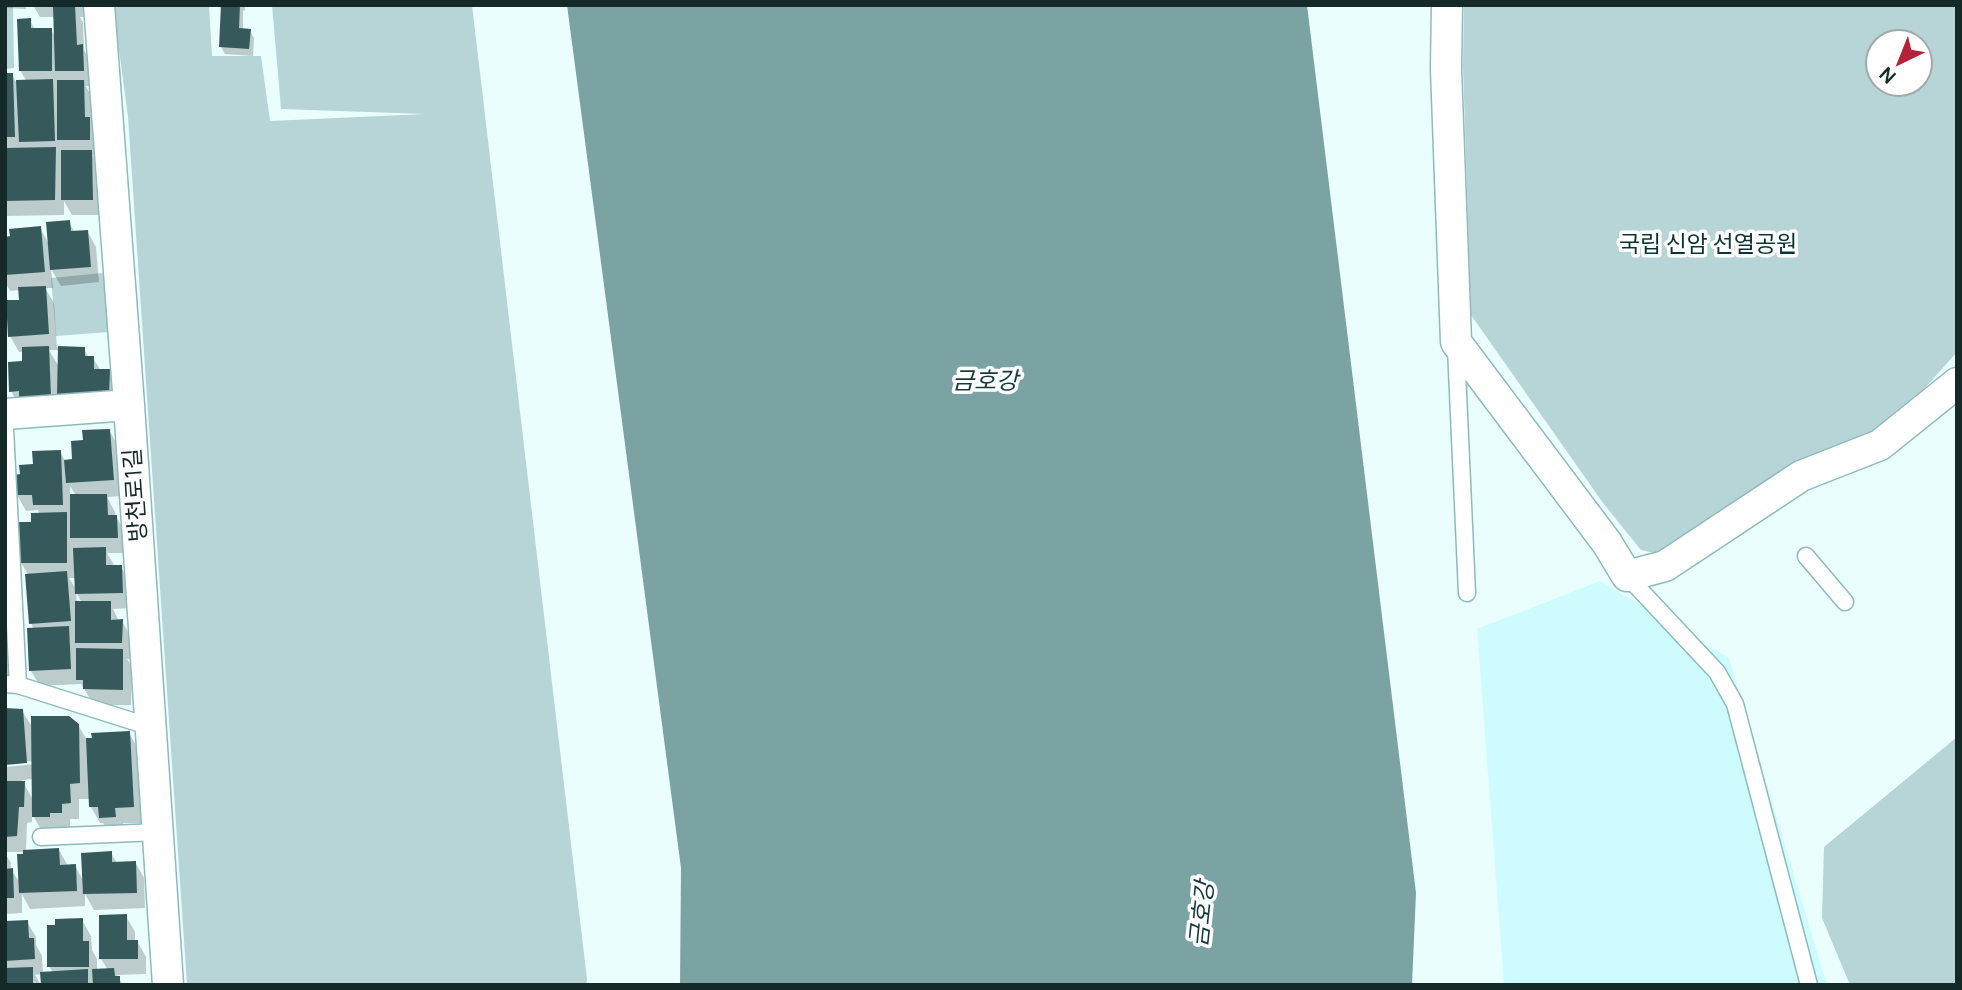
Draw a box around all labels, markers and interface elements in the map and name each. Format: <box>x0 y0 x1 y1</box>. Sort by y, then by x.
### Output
north arrow <box>1864 28 1934 98</box>
text: N <box>1874 61 1901 90</box>
park label: 국립 신암 선열공원 <box>1619 227 1797 259</box>
water label: 금호강 <box>952 363 1021 396</box>
street label: 방천로1길 <box>115 447 153 543</box>
water label: 금호강 <box>1181 876 1221 949</box>

